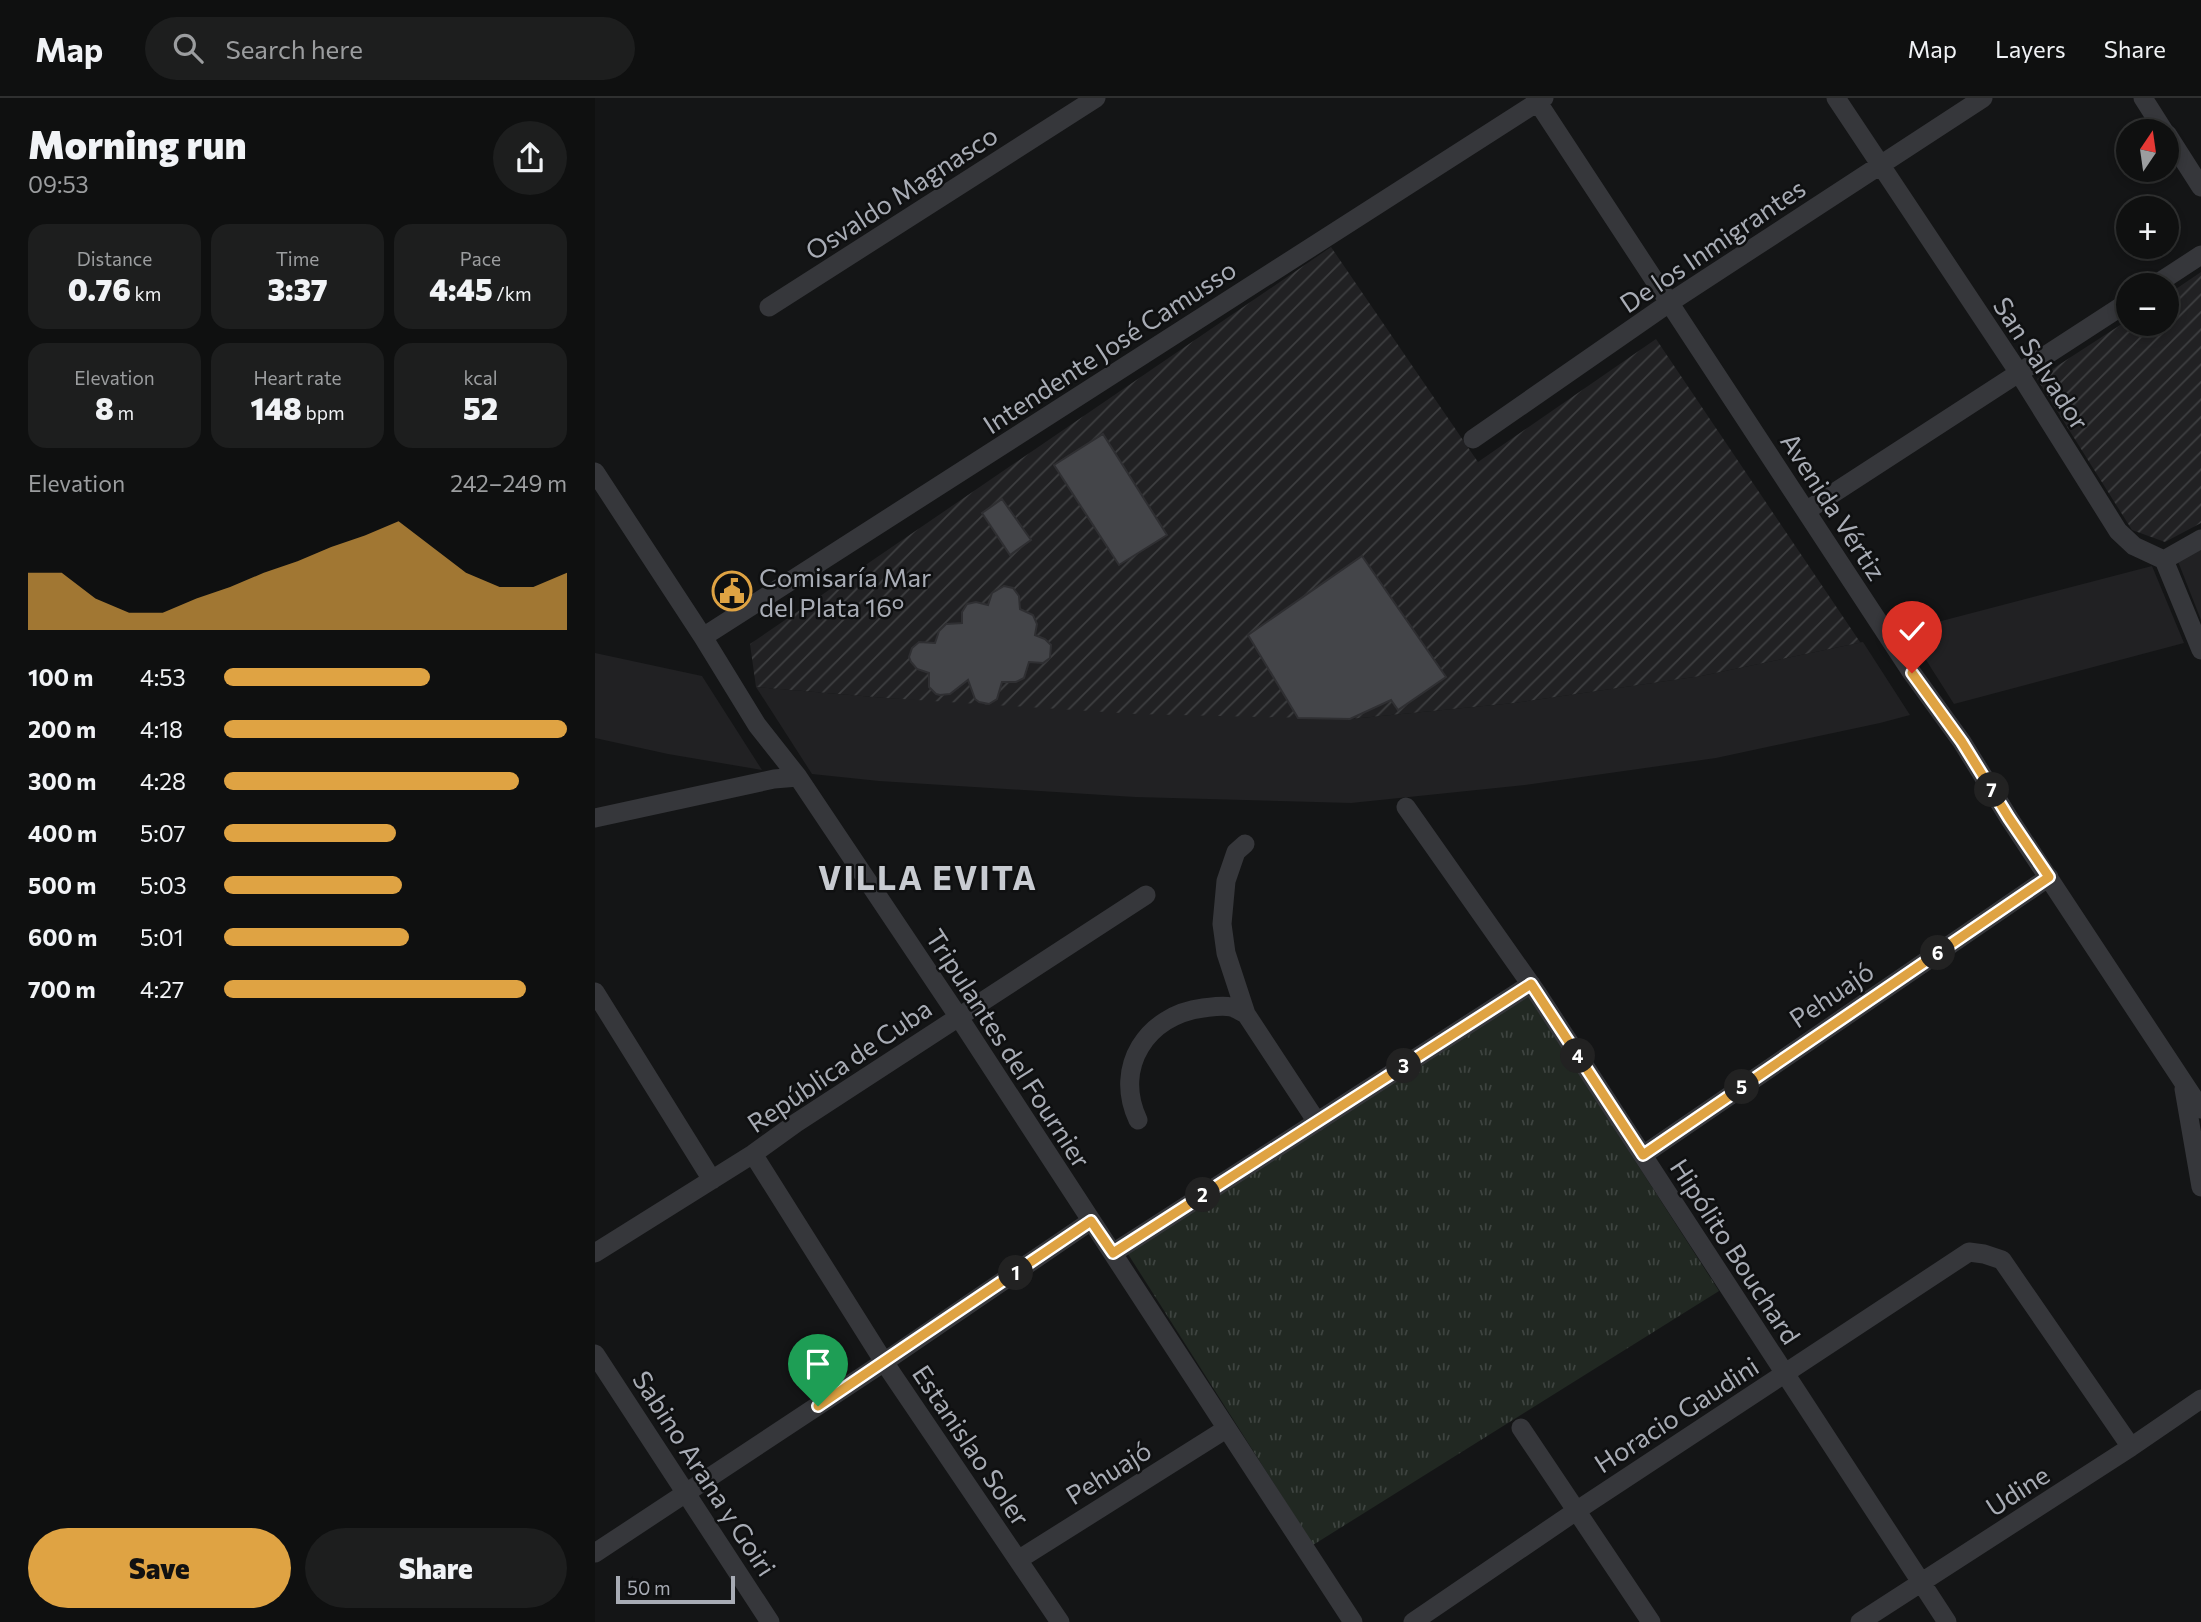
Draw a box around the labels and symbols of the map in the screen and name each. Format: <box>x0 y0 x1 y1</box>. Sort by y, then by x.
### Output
street label: Osvaldo Magnasco <box>799 118 1003 266</box>
north arrow <box>2116 119 2179 182</box>
street label: De los Inmigrantes <box>1613 172 1811 318</box>
street label: Intendente José Camusso <box>977 253 1241 439</box>
street label: San Salvador <box>1988 291 2096 435</box>
street label: Avenida Vértiz <box>1775 427 1893 585</box>
place label: Comisaría Mar del Plata 16° <box>759 561 931 622</box>
public building icon: Comisaría Mar del Plata 16° <box>711 570 753 612</box>
pin <box>1882 601 1942 673</box>
pin: 7 <box>1975 772 2009 808</box>
district label: VILLA EVITA <box>818 856 1038 897</box>
street label: Tripulantes del Fournier <box>920 923 1098 1173</box>
pin: 6 <box>1921 936 1955 970</box>
street label: Pehuajó <box>1783 955 1879 1033</box>
street label: República de Cuba <box>741 992 937 1138</box>
pin: 4 <box>1560 1038 1595 1074</box>
pin: 3 <box>1387 1048 1421 1084</box>
pin: 5 <box>1725 1070 1759 1104</box>
street label: Hipólito Bouchard <box>1665 1153 1807 1349</box>
pin: 2 <box>1185 1178 1221 1212</box>
pin: 1 <box>999 1256 1033 1290</box>
pin <box>788 1334 848 1406</box>
street label: Horacio Gaudini <box>1588 1349 1764 1479</box>
street label: Estanislao Soler <box>907 1359 1037 1531</box>
street label: Sabino Arana y Goiri <box>627 1365 783 1581</box>
street label: Pehuajó <box>1060 1434 1156 1510</box>
street label: Udine <box>1979 1458 2055 1522</box>
scale bar <box>616 1573 735 1605</box>

